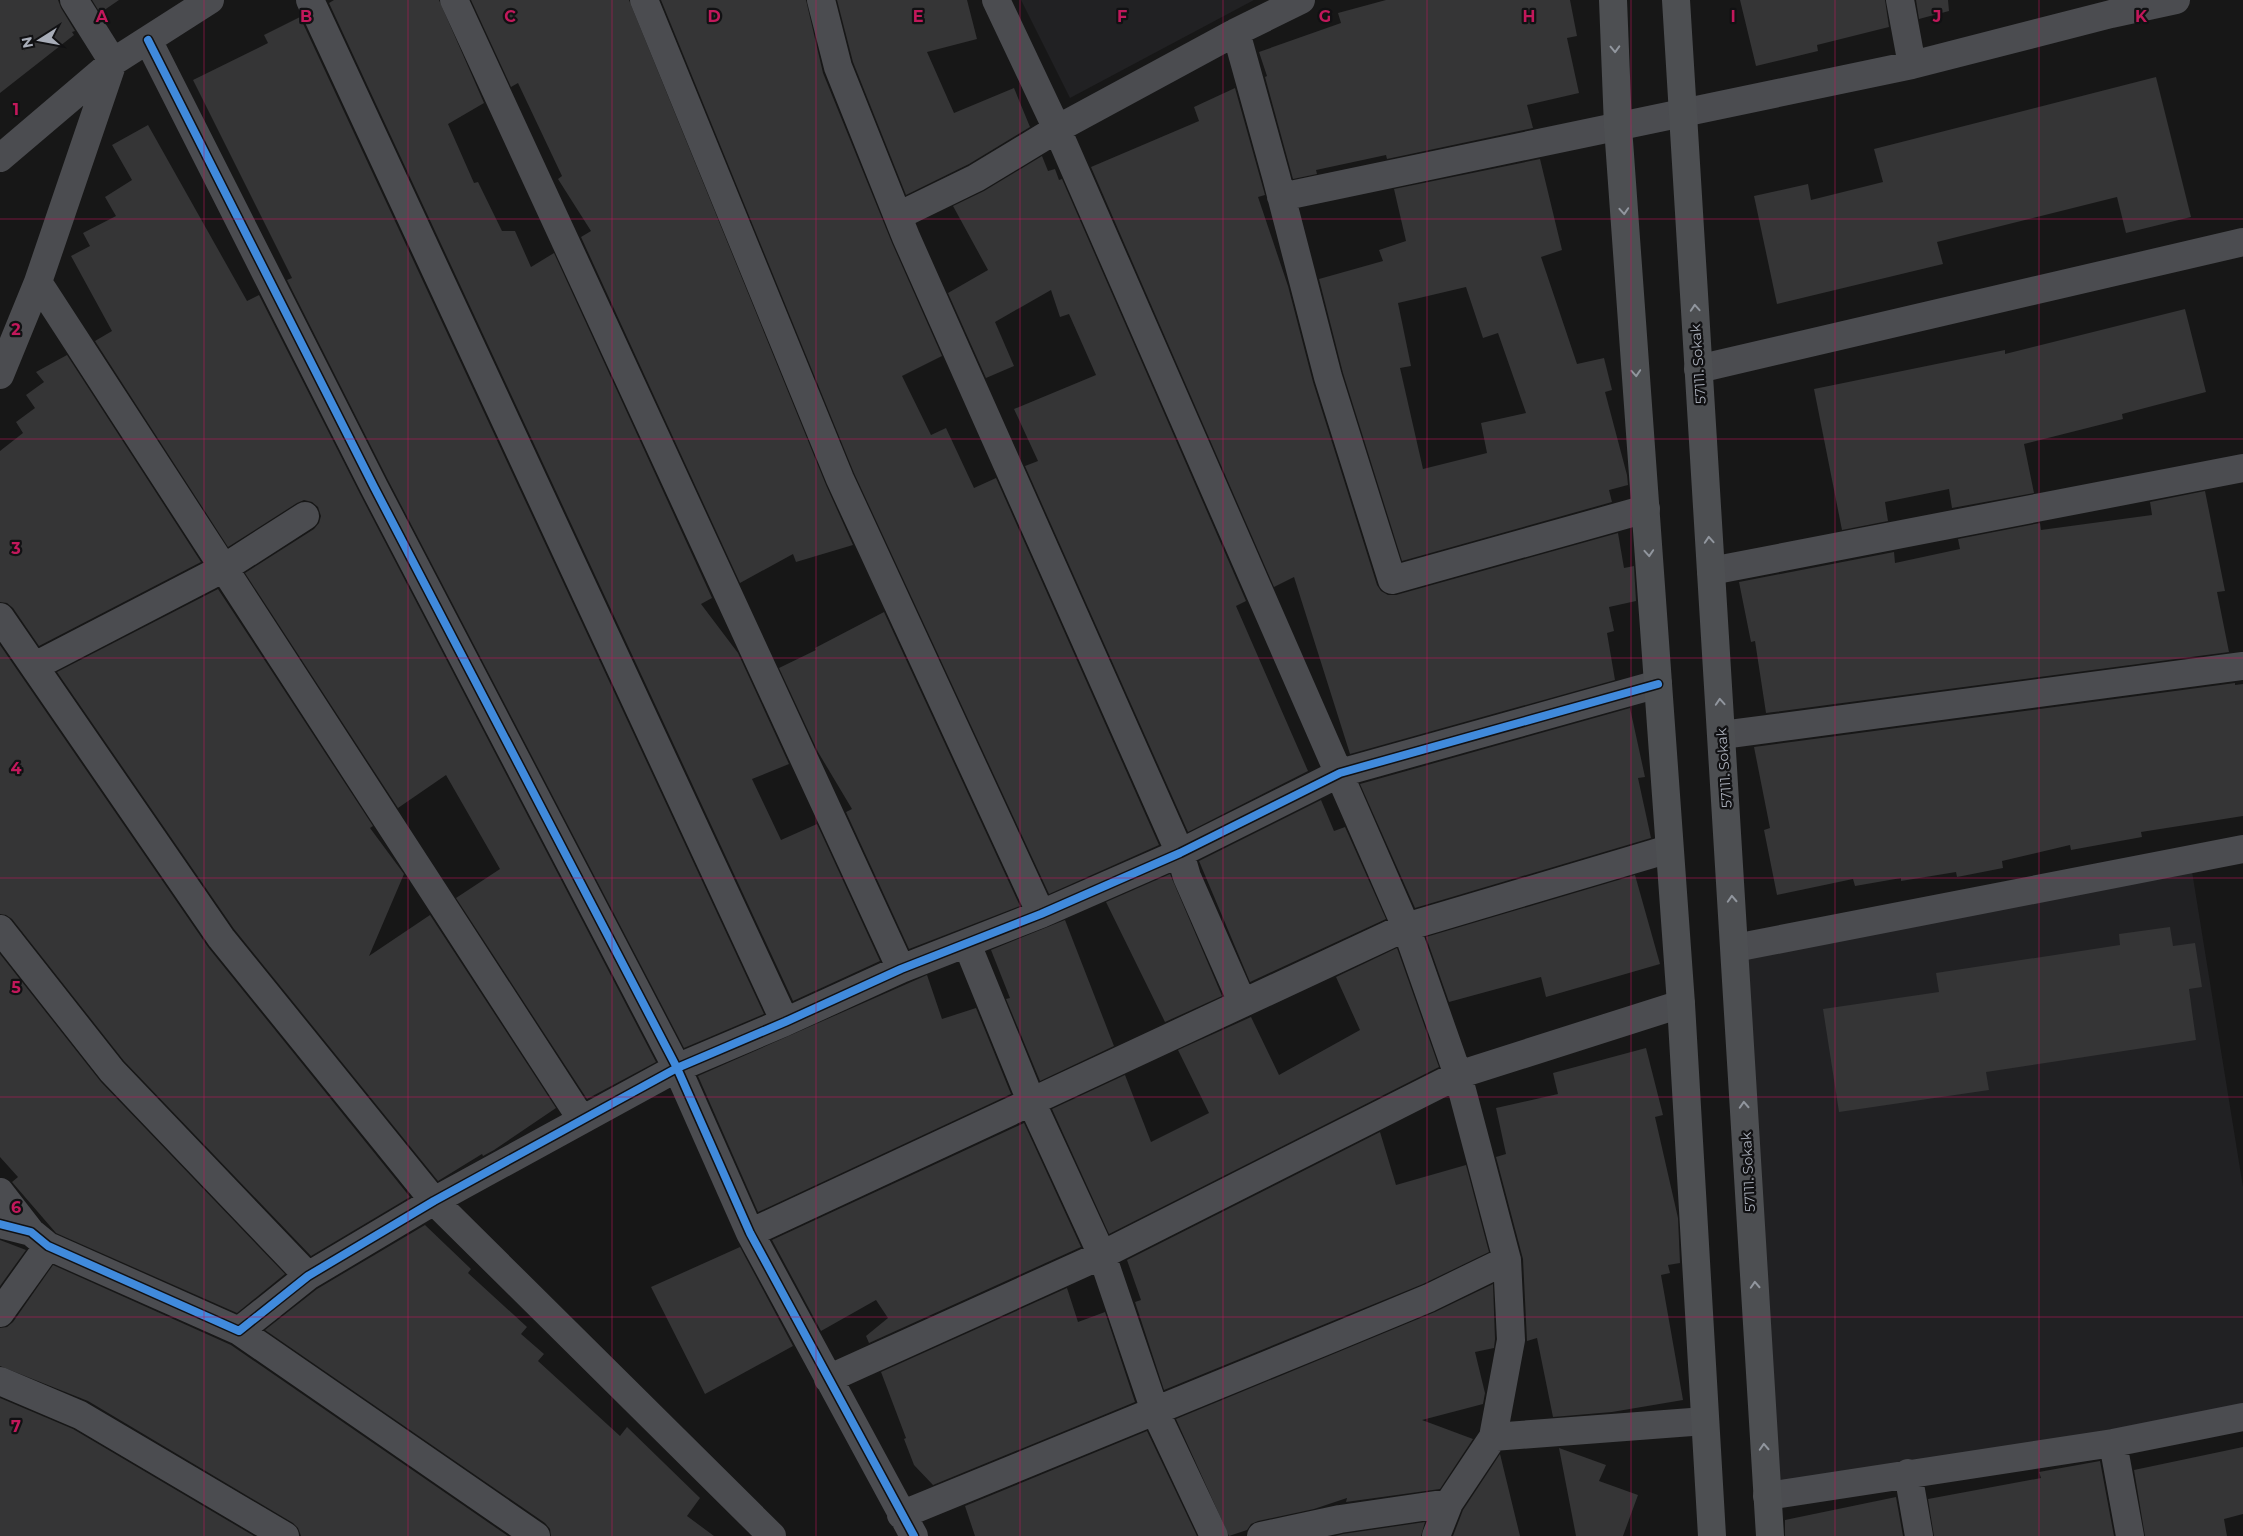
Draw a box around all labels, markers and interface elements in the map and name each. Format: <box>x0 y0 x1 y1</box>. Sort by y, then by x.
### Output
text: A <box>95 7 109 26</box>
text: B <box>300 7 312 26</box>
text: C <box>504 7 516 26</box>
text: D <box>707 7 721 26</box>
text: E <box>913 7 923 26</box>
text: F <box>1117 7 1127 26</box>
text: G <box>1319 7 1331 26</box>
text: H <box>1523 7 1535 26</box>
text: I <box>1730 7 1736 26</box>
text: J <box>1932 7 1941 26</box>
text: K <box>2135 7 2148 26</box>
north arrow <box>15 15 65 65</box>
text: N <box>17 35 37 50</box>
one-way arrow <box>1610 45 1620 53</box>
text: 1 <box>13 100 19 119</box>
one-way arrow <box>1618 207 1629 215</box>
one-way arrow <box>1689 303 1700 311</box>
text: 2 <box>11 320 21 339</box>
street label: 57111. Sokak <box>1686 323 1710 405</box>
one-way arrow <box>1630 369 1641 377</box>
one-way arrow <box>1704 535 1715 543</box>
text: 3 <box>10 539 21 558</box>
one-way arrow <box>1643 549 1654 557</box>
one-way arrow <box>1714 697 1725 705</box>
street label: 57111. Sokak <box>1712 727 1736 809</box>
text: 4 <box>10 759 22 778</box>
one-way arrow <box>1726 895 1737 903</box>
text: 5 <box>11 978 21 997</box>
one-way arrow <box>1739 1101 1750 1109</box>
street label: 57111. Sokak <box>1737 1131 1759 1213</box>
text: 6 <box>11 1198 21 1217</box>
one-way arrow <box>1749 1281 1760 1289</box>
text: 7 <box>11 1417 21 1436</box>
one-way arrow <box>1759 1443 1770 1451</box>

